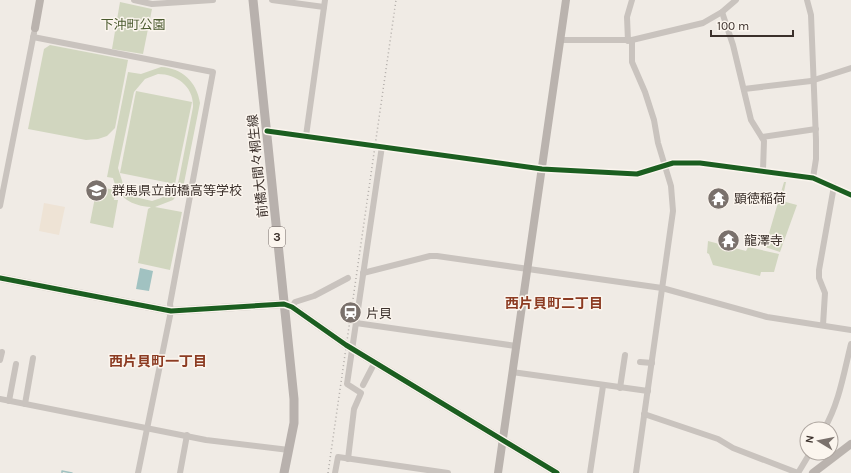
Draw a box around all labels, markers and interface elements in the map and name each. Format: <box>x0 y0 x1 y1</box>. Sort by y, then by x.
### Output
scale bar <box>711 12 793 38</box>
park label: 下沖町公園 <box>100 17 166 32</box>
text: 100 m <box>717 19 749 33</box>
street label: 前橋大間々桐生線 <box>245 113 270 218</box>
school or university icon: 群馬県立前橋高等学校 <box>83 177 109 203</box>
place label: 群馬県立前橋高等学校 <box>112 183 242 198</box>
temple icon: 顕徳稲荷 <box>706 185 732 211</box>
place label: 顕徳稲荷 <box>734 191 786 206</box>
road number: 3 <box>269 227 285 247</box>
temple icon: 龍澤寺 <box>716 227 742 253</box>
place label: 龍澤寺 <box>744 233 783 248</box>
district label: 西片貝町二丁目 <box>505 295 603 312</box>
station icon: 片貝 <box>338 300 364 326</box>
place label: 片貝 <box>366 306 392 321</box>
district label: 西片貝町一丁目 <box>109 353 207 370</box>
north arrow <box>799 421 839 461</box>
text: N <box>803 434 817 444</box>

